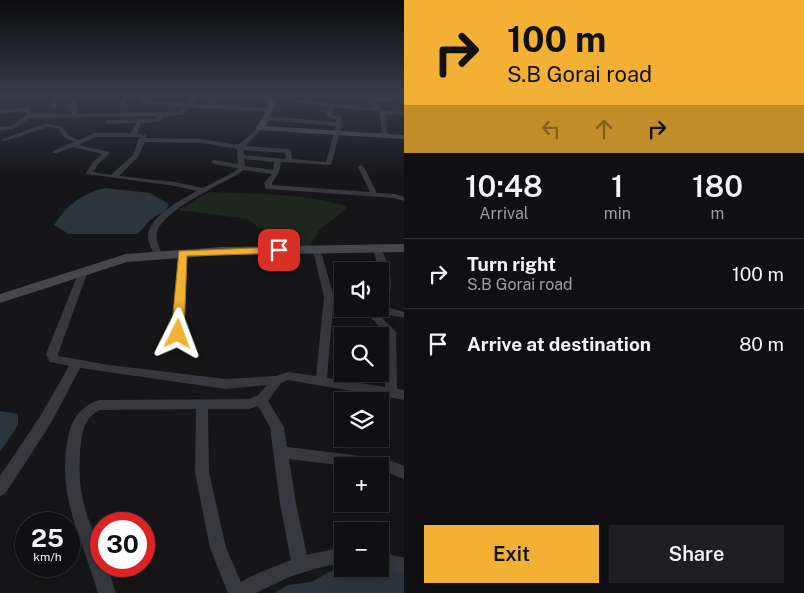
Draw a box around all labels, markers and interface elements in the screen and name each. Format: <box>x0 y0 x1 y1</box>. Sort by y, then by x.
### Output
text: 100 m <box>507 19 606 60</box>
icon: right <box>424 20 489 85</box>
text: S.B Gorai road <box>507 61 652 87</box>
icon: left <box>537 115 565 143</box>
icon: ahead <box>590 115 618 143</box>
icon: right <box>643 115 671 143</box>
text: 10:48 <box>465 168 543 204</box>
text: 1 <box>611 168 624 204</box>
text: 180 <box>692 168 743 204</box>
text: Arrival <box>479 204 529 223</box>
text: min <box>604 204 631 223</box>
text: m <box>711 204 724 223</box>
pin <box>258 229 300 271</box>
icon: arrive <box>265 236 293 264</box>
text: Turn right <box>467 253 556 275</box>
icon: right <box>424 260 452 288</box>
map controls <box>334 262 389 577</box>
button: sound <box>334 262 389 317</box>
text: 100 m <box>732 263 784 285</box>
text: S.B Gorai road <box>467 275 573 294</box>
position arrow <box>151 307 203 359</box>
button: search <box>334 327 389 382</box>
icon: arrive <box>424 330 452 358</box>
text: Arrive at destination <box>467 333 651 355</box>
text: 80 m <box>739 333 784 355</box>
button: layers <box>334 392 389 447</box>
button: + <box>334 457 389 512</box>
speed limit sign: 30 <box>90 512 155 577</box>
button: − <box>334 522 389 577</box>
text: 25 <box>31 523 64 553</box>
button: Exit <box>424 525 599 583</box>
button: Share <box>609 525 784 583</box>
text: km/h <box>33 550 62 564</box>

